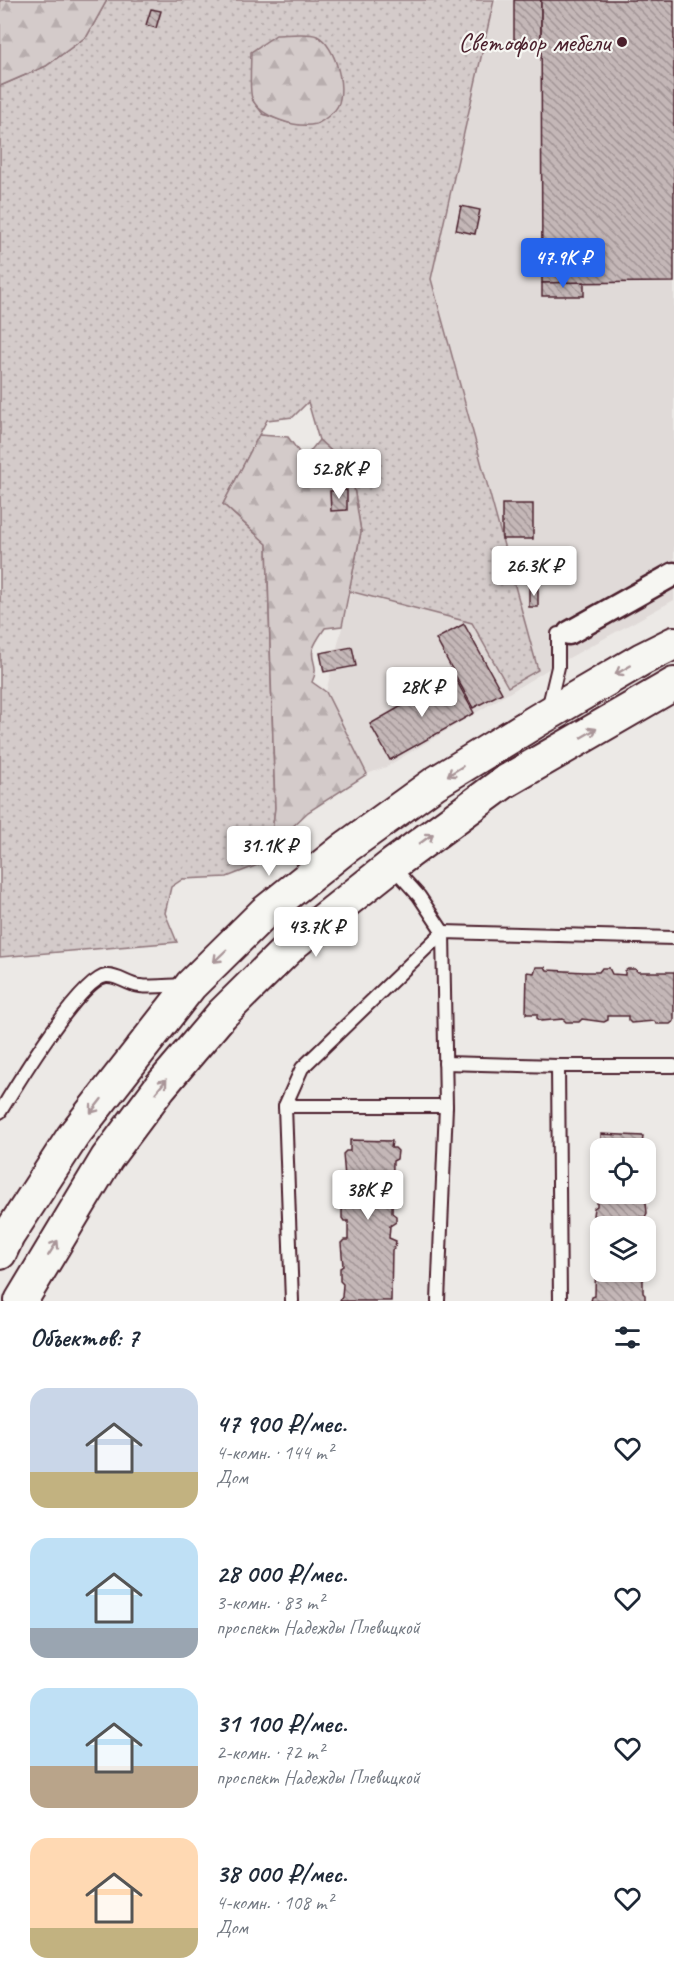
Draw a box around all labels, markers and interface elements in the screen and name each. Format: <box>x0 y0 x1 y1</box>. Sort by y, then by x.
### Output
place label: Светофор мебели <box>458 26 613 59</box>
marker: Светофор мебели <box>615 35 629 49</box>
pin: 47.9K ₽ <box>508 238 618 289</box>
text: 47.9K ₽ <box>535 245 591 270</box>
pin: 52.8K ₽ <box>284 449 394 500</box>
text: 52.8K ₽ <box>311 456 367 481</box>
pin: 26.3K ₽ <box>479 546 589 597</box>
text: 26.3K ₽ <box>506 553 562 578</box>
one-way arrow <box>614 665 631 677</box>
pin: 28K ₽ <box>380 667 464 718</box>
text: 28K ₽ <box>400 674 444 699</box>
one-way arrow <box>580 727 597 739</box>
one-way arrow <box>447 765 464 777</box>
pin: 31.1K ₽ <box>214 826 324 877</box>
text: 31.1K ₽ <box>241 833 297 858</box>
one-way arrow <box>418 833 434 846</box>
pin: 43.7K ₽ <box>261 907 371 958</box>
text: 43.7K ₽ <box>288 914 344 939</box>
one-way arrow <box>213 949 228 963</box>
one-way arrow <box>155 1078 168 1094</box>
one-way arrow <box>90 1098 103 1114</box>
map controls <box>590 1138 656 1282</box>
button: locate <box>590 1138 656 1204</box>
pin: 38K ₽ <box>326 1170 410 1221</box>
text: 38K ₽ <box>346 1177 390 1202</box>
button: layers <box>590 1216 656 1282</box>
one-way arrow <box>46 1239 59 1256</box>
text: Объектов: 7 <box>30 1321 139 1354</box>
icon: filters <box>611 1321 644 1354</box>
text: 47 900 ₽/мес. <box>216 1407 347 1440</box>
icon: home <box>78 1412 150 1484</box>
icon: heart <box>611 1432 644 1465</box>
text: 4-комн. · 144 m² <box>216 1440 333 1465</box>
text: Дом <box>216 1465 248 1490</box>
text: 28 000 ₽/мес. <box>216 1557 347 1590</box>
icon: home <box>78 1562 150 1634</box>
icon: heart <box>611 1582 644 1615</box>
text: 3-комн. · 83 m² <box>216 1590 324 1615</box>
text: проспект Надежды Плевицкой <box>216 1615 420 1640</box>
text: 31 100 ₽/мес. <box>216 1707 347 1740</box>
icon: home <box>78 1712 150 1784</box>
icon: heart <box>611 1732 644 1765</box>
text: 2-комн. · 72 m² <box>216 1740 324 1765</box>
text: проспект Надежды Плевицкой <box>216 1765 420 1790</box>
text: 38 000 ₽/мес. <box>216 1857 347 1890</box>
icon: home <box>78 1862 150 1934</box>
icon: heart <box>611 1882 644 1915</box>
text: 4-комн. · 108 m² <box>216 1890 333 1915</box>
text: Дом <box>216 1915 248 1940</box>

